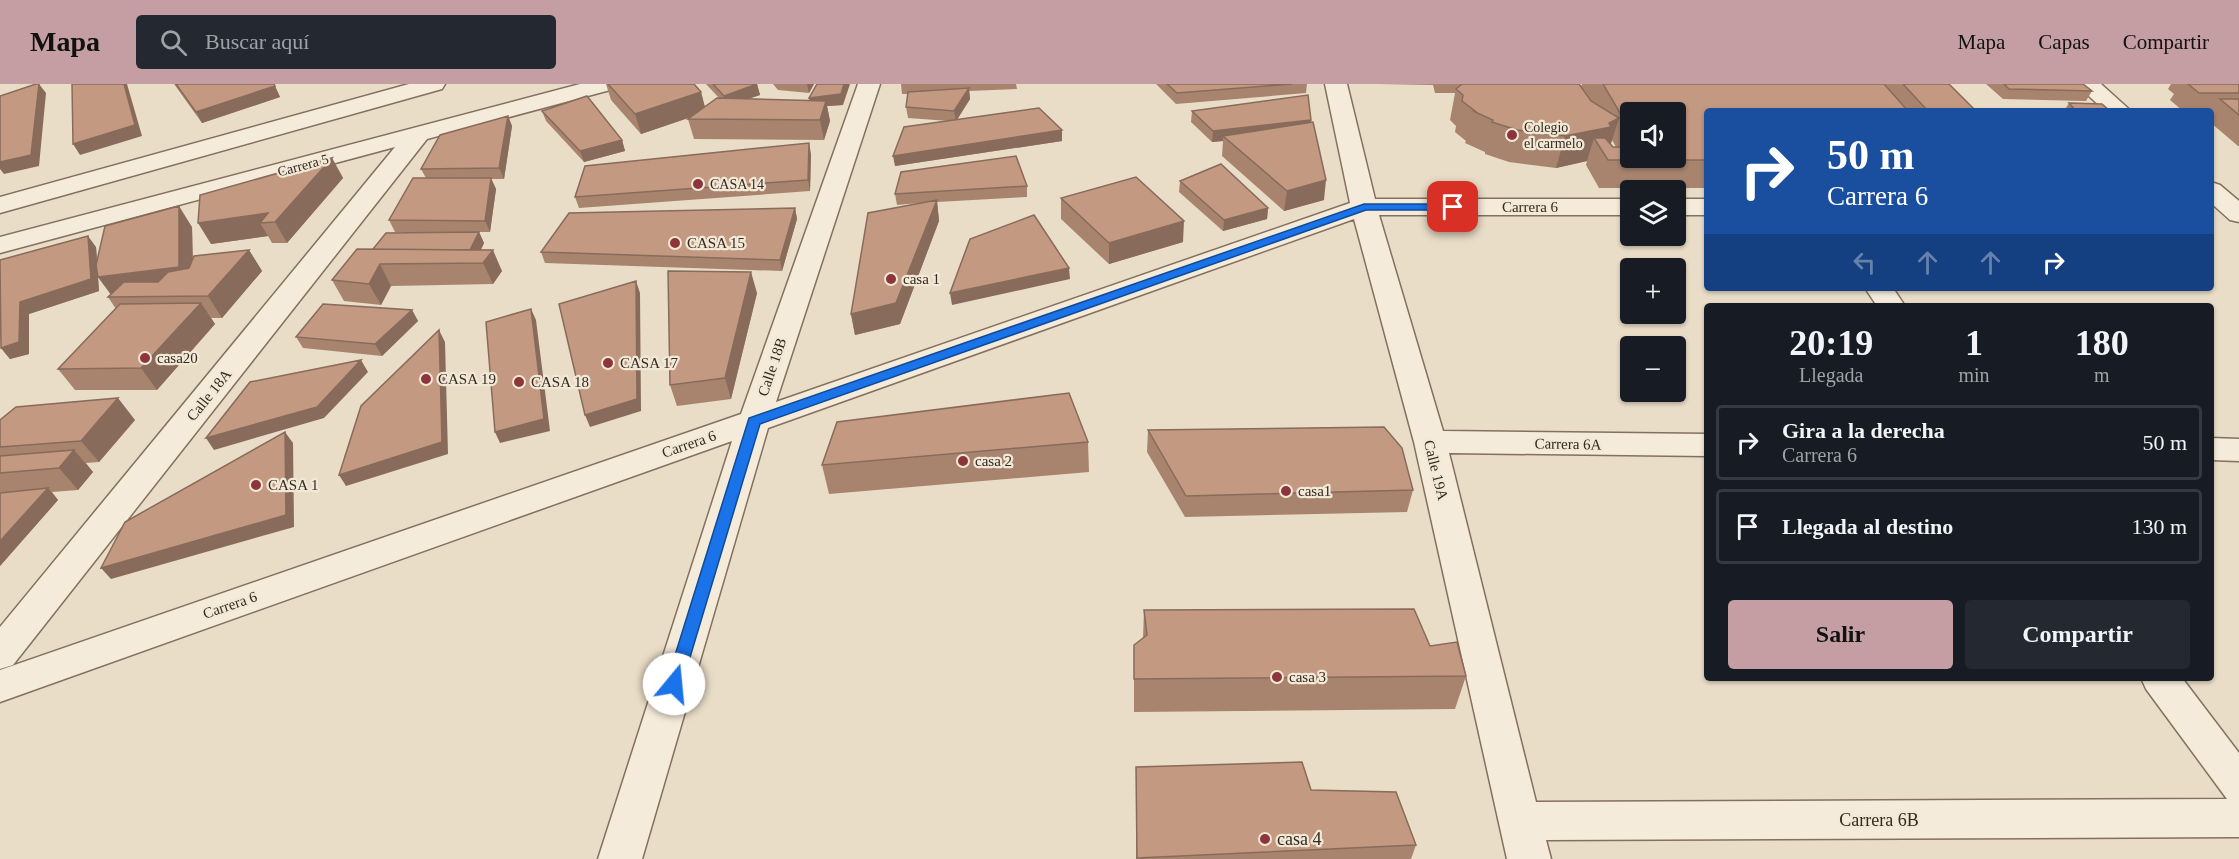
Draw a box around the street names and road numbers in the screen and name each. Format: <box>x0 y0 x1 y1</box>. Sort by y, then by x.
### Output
street label: Carrera 5 <box>276 151 330 180</box>
street label: Carrera 6 <box>1502 199 1559 215</box>
street label: Calle 18B <box>755 336 789 398</box>
street label: Calle 18A <box>184 366 235 424</box>
street label: Carrera 6 <box>660 427 719 461</box>
street label: Carrera 6A <box>1534 435 1602 453</box>
street label: Calle 19A <box>1421 438 1451 502</box>
street label: Carrera 6 <box>201 588 260 622</box>
street label: Carrera 6B <box>1839 810 1919 830</box>

